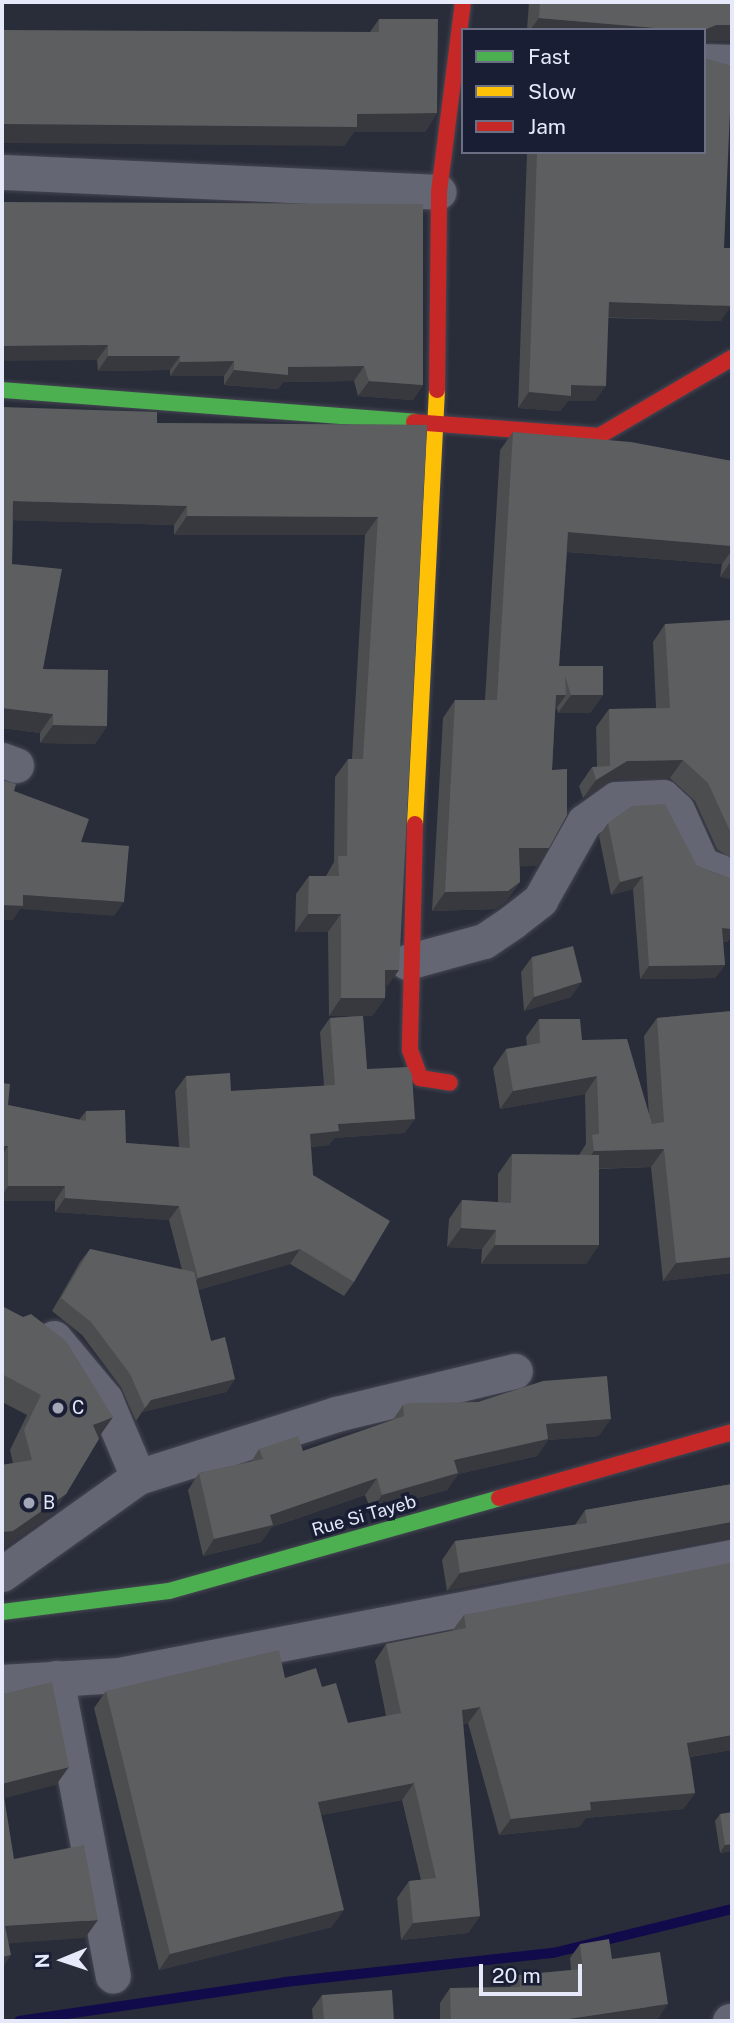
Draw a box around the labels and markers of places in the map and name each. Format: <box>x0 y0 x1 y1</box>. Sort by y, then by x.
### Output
place label: C <box>72 1397 84 1419</box>
marker: C <box>50 1400 66 1416</box>
place label: B <box>43 1492 55 1514</box>
marker: B <box>21 1495 37 1511</box>

